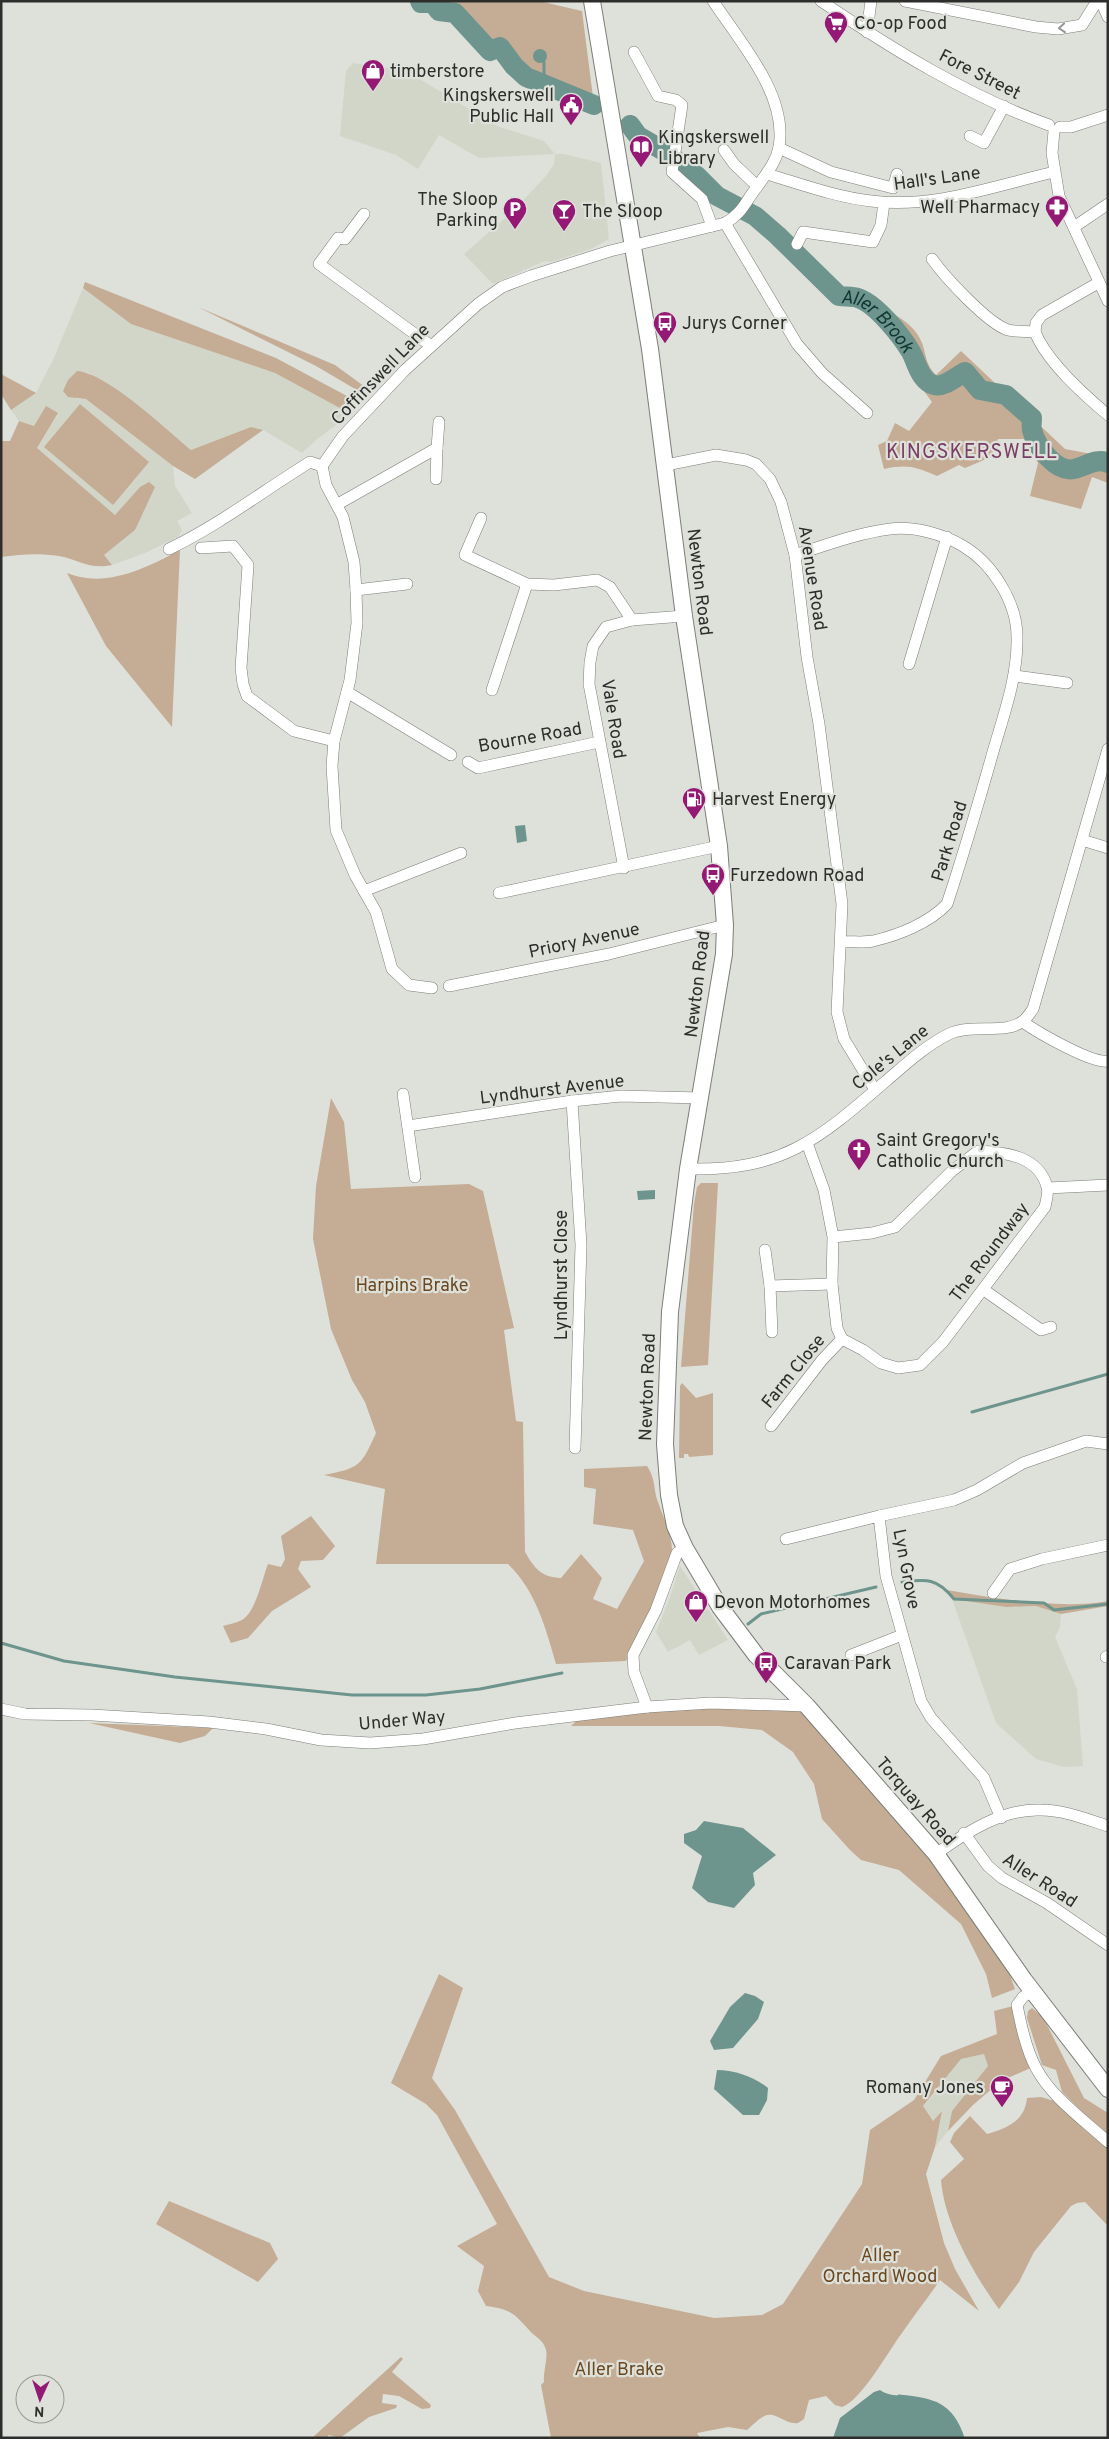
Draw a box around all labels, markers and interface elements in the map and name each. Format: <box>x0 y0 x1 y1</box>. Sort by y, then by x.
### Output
supermarket icon: Co-op Food <box>823 10 849 44</box>
place label: Co-op Food <box>854 13 947 36</box>
one-way arrow <box>1057 22 1065 33</box>
street label: Fore Street <box>935 45 1024 106</box>
shop icon: timberstore <box>360 58 386 92</box>
place label: timberstore <box>390 61 484 84</box>
place label: Kingskerswell Public Hall <box>443 85 554 129</box>
public building icon: Kingskerswell Public Hall <box>558 92 584 126</box>
place label: Kingskerswell Library <box>658 127 769 171</box>
library icon: Kingskerswell Library <box>628 134 654 168</box>
street label: Hall's Lane <box>892 162 982 197</box>
place label: The Sloop Parking <box>417 189 498 233</box>
pharmacy icon: Well Pharmacy <box>1044 194 1070 228</box>
parking icon: The Sloop Parking <box>502 196 528 230</box>
place label: Well Pharmacy <box>920 197 1040 220</box>
bar icon: The Sloop <box>551 198 577 232</box>
place label: The Sloop <box>582 201 663 224</box>
water label: Aller Brook <box>840 286 919 358</box>
bus stop icon: Jurys Corner <box>652 310 678 344</box>
place label: Jurys Corner <box>682 313 787 336</box>
street label: Coffinswell Lane <box>327 319 435 431</box>
district label: KINGSKERSWELL <box>886 440 1058 466</box>
street label: Avenue Road <box>792 524 831 632</box>
street label: Newton Road <box>681 527 717 637</box>
street label: Vale Road <box>595 678 630 761</box>
street label: Bourne Road <box>476 718 584 759</box>
fuel station icon: Harvest Energy <box>681 786 707 820</box>
place label: Harvest Energy <box>712 789 836 812</box>
street label: Park Road <box>927 798 974 885</box>
bus stop icon: Furzedown Road <box>700 862 726 896</box>
place label: Furzedown Road <box>730 865 864 888</box>
street label: Priory Avenue <box>527 918 642 964</box>
street label: Newton Road <box>680 929 716 1039</box>
street label: Cole's Lane <box>848 1020 934 1096</box>
street label: Lyndhurst Avenue <box>479 1070 626 1111</box>
place label: Saint Gregory's Catholic Church <box>876 1130 1004 1174</box>
church icon: Saint Gregory's Catholic Church <box>846 1137 872 1171</box>
street label: The Roundway <box>945 1199 1035 1307</box>
street label: Lyndhurst Close <box>551 1210 574 1340</box>
park label: Harpins Brake <box>356 1275 468 1298</box>
street label: Farm Close <box>757 1330 831 1414</box>
street label: Newton Road <box>635 1333 662 1441</box>
street label: Lyn Grove <box>887 1527 925 1611</box>
shop icon: Devon Motorhomes <box>683 1589 709 1623</box>
place label: Devon Motorhomes <box>714 1592 871 1615</box>
bus stop icon: Caravan Park <box>753 1650 779 1684</box>
place label: Caravan Park <box>784 1653 892 1676</box>
street label: Under Way <box>358 1706 447 1737</box>
street label: Torquay Road <box>870 1753 960 1851</box>
street label: Aller Road <box>998 1849 1081 1914</box>
cafe icon: Romany Jones <box>989 2074 1015 2108</box>
place label: Romany Jones <box>866 2077 984 2100</box>
park label: Aller Orchard Wood <box>823 2245 937 2289</box>
park label: Aller Brake <box>574 2359 664 2382</box>
north arrow <box>15 2374 65 2424</box>
text: N <box>34 2402 45 2419</box>

